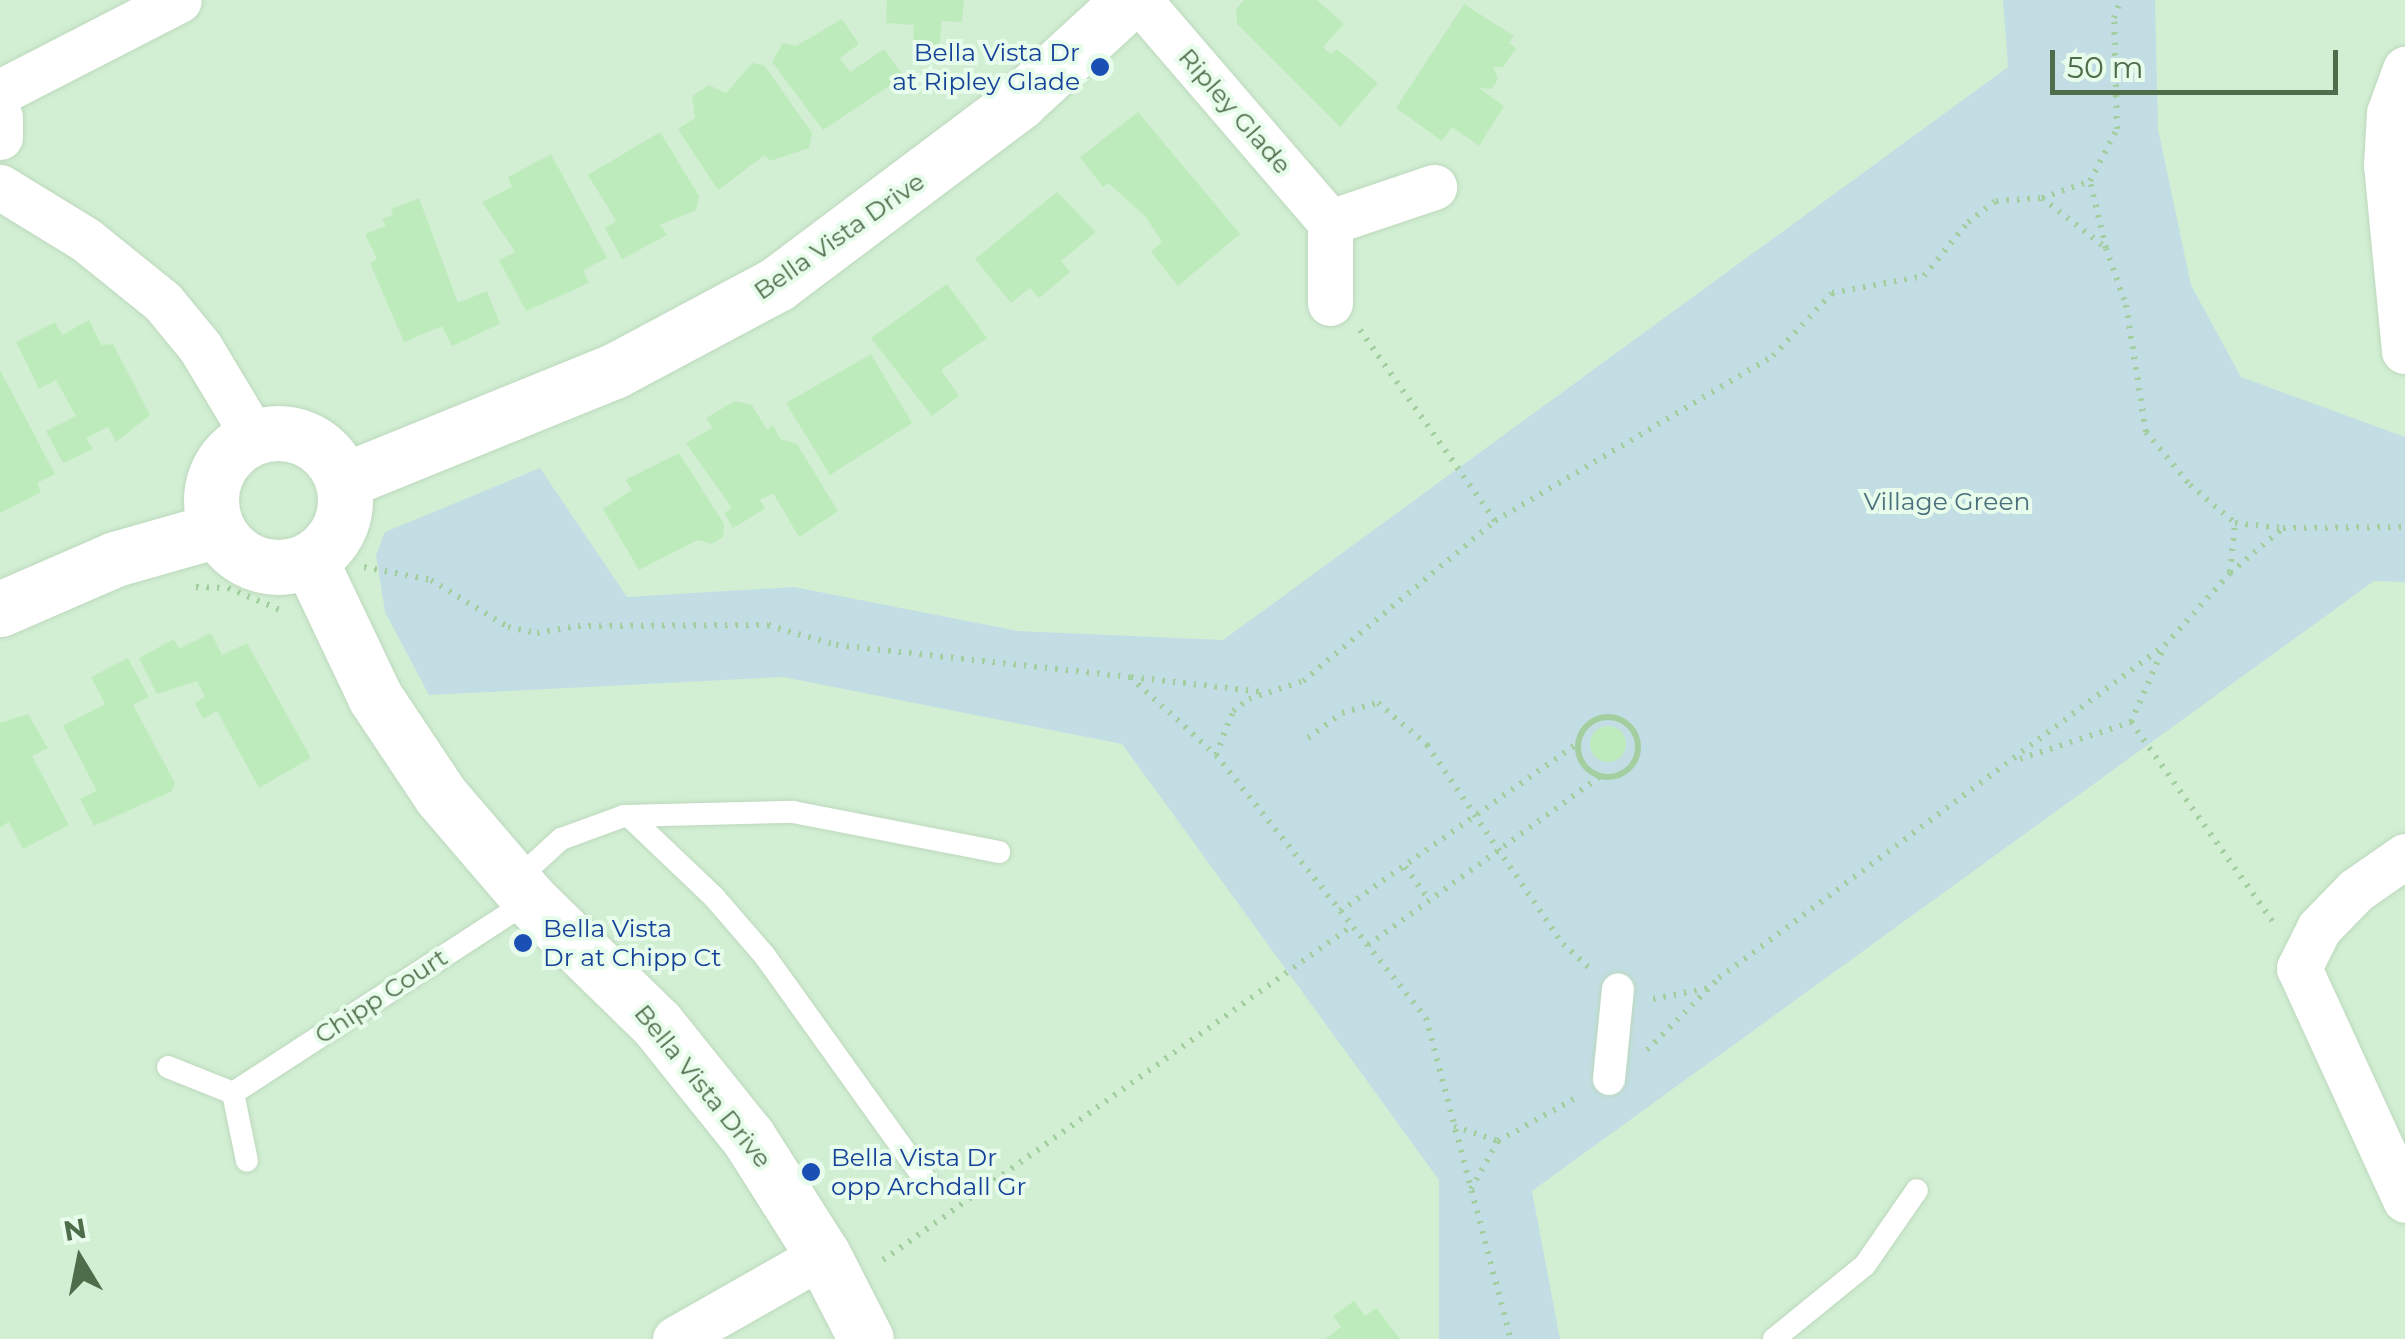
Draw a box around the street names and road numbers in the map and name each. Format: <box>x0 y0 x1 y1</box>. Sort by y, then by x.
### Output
street label: Ripley Glade <box>1172 42 1298 180</box>
street label: Bella Vista Drive <box>748 166 930 306</box>
street label: Chipp Court <box>309 942 453 1050</box>
street label: Bella Vista Drive <box>628 998 778 1174</box>

